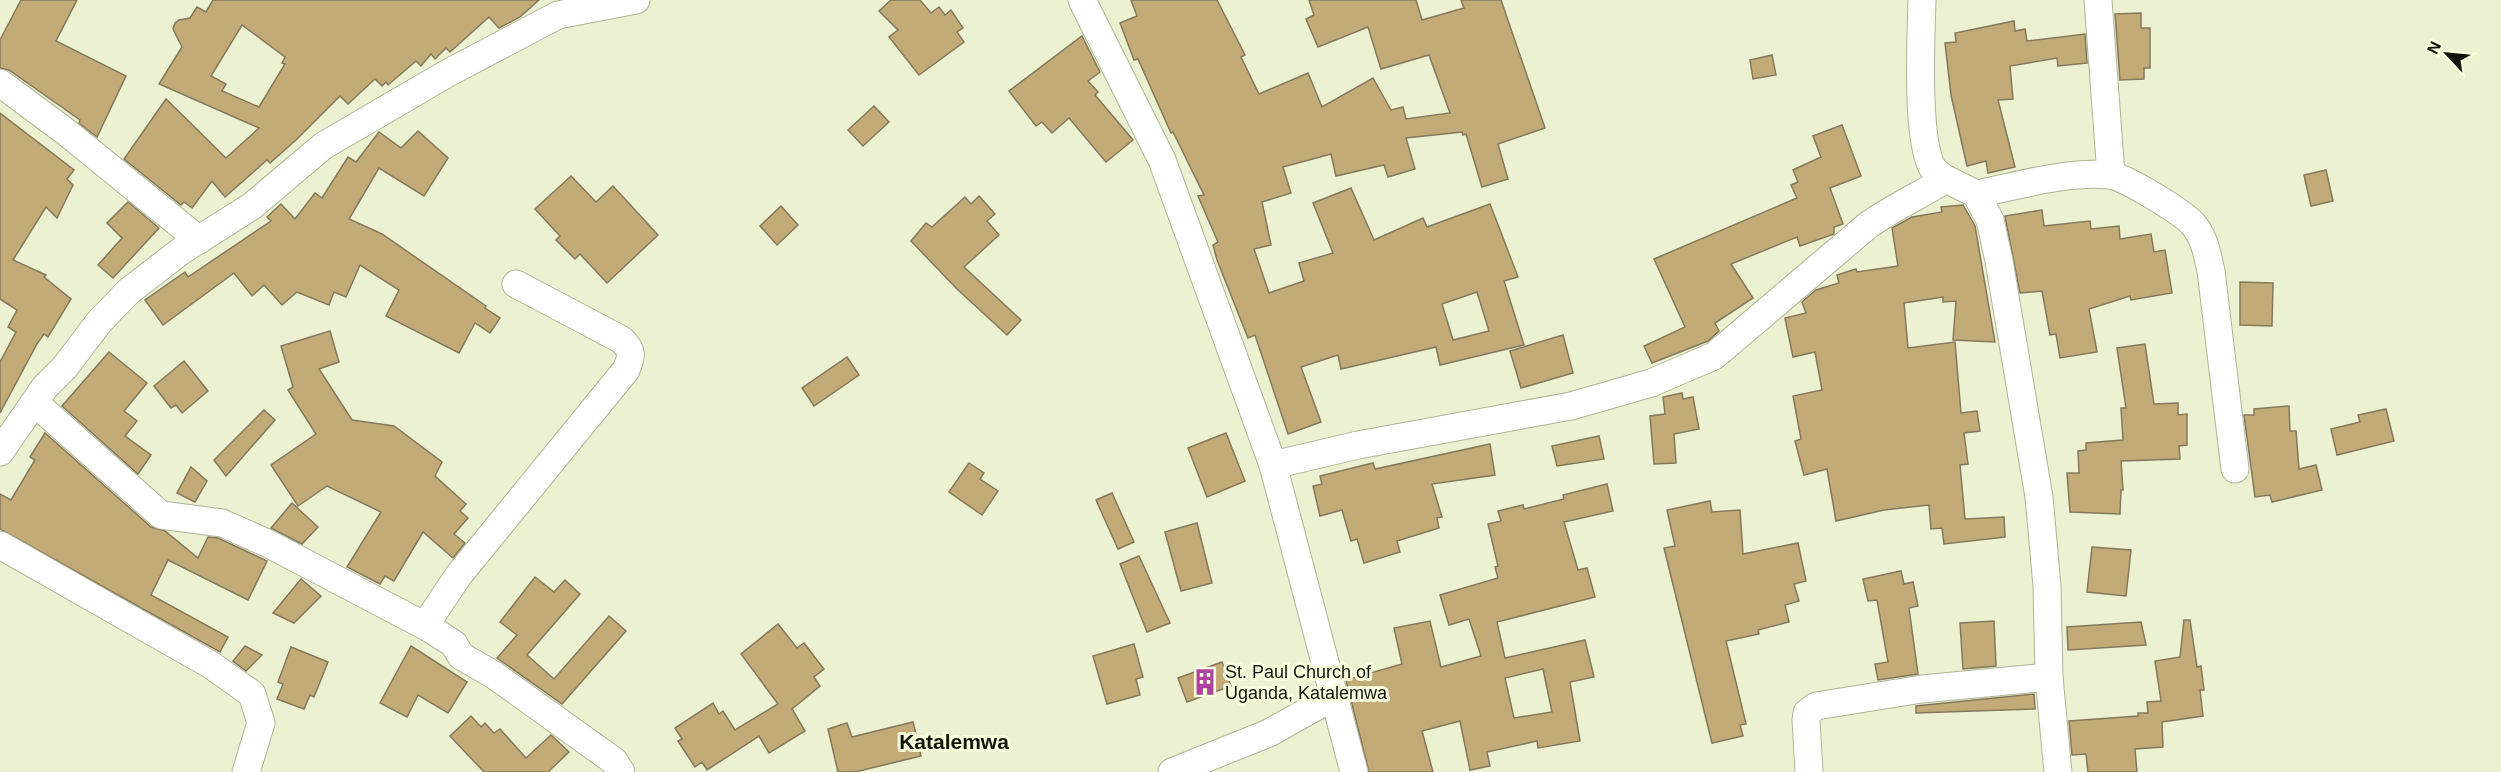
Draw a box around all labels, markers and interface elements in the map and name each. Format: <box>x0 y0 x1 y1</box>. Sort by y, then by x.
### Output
north arrow <box>2417 24 2477 84</box>
text: N <box>2424 39 2444 57</box>
place label: St. Paul Church of Uganda, Katalemwa <box>1225 662 1388 703</box>
building icon: St. Paul Church of Uganda, Katalemwa <box>1190 667 1220 697</box>
district label: Katalemwa <box>899 730 1009 753</box>

